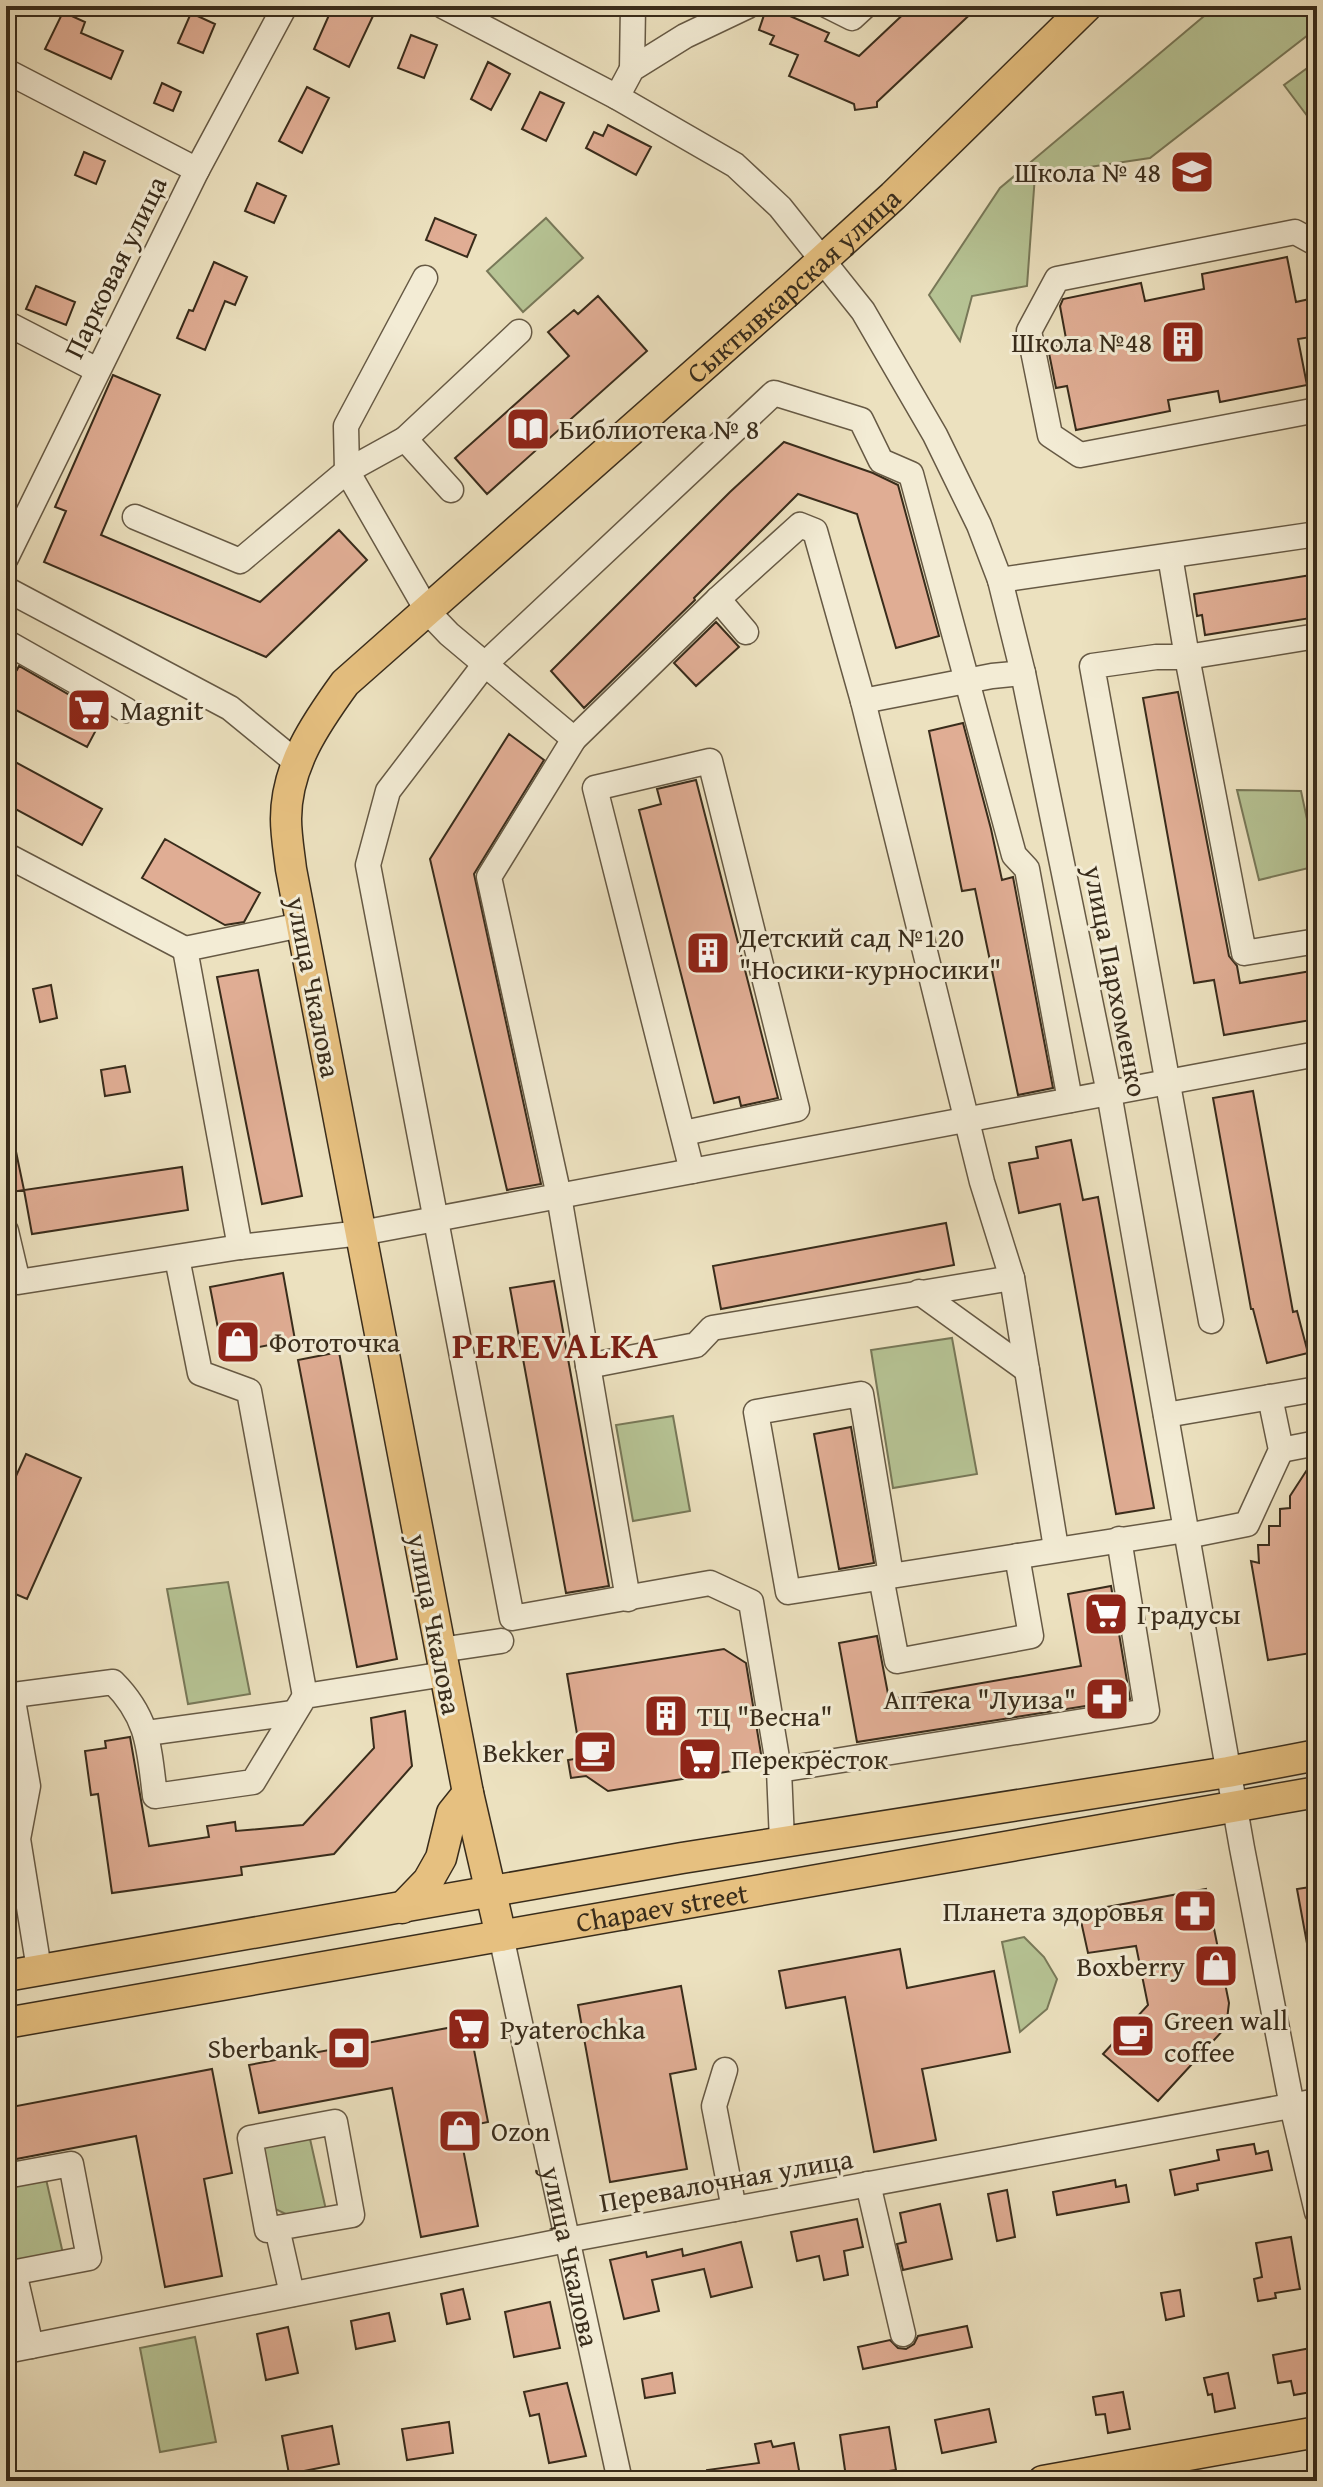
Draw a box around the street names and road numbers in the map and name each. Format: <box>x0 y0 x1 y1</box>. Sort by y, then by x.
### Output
street label: Парковая улица <box>53 168 177 365</box>
street label: Сыктывкарская улица <box>677 177 910 392</box>
street label: улица Пархоменко <box>1074 861 1159 1100</box>
street label: улица Чкалова <box>277 892 352 1082</box>
street label: улица Чкалова <box>398 1529 473 1719</box>
street label: Chapaev street <box>573 1872 751 1942</box>
street label: Перевалочная улица <box>596 2137 856 2222</box>
street label: улица Чкалова <box>532 2161 611 2351</box>

